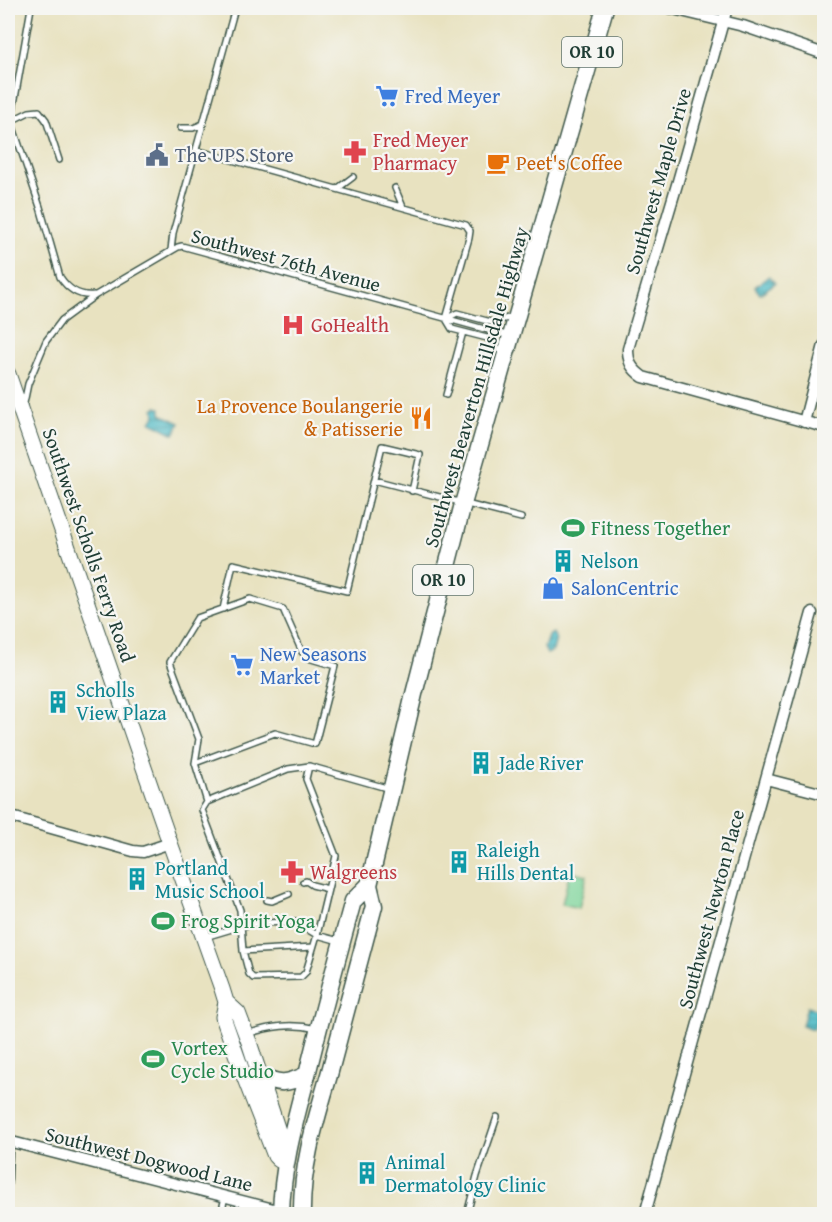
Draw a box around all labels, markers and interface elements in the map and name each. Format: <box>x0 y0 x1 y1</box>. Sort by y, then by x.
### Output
road number: OR 10 <box>562 37 622 67</box>
place label: Fred Meyer <box>405 81 500 110</box>
supermarket icon: Fred Meyer <box>374 83 400 109</box>
street label: Southwest Maple Drive <box>617 84 698 277</box>
place label: Fred Meyer Pharmacy <box>373 125 468 177</box>
pharmacy icon: Fred Meyer Pharmacy <box>342 139 368 165</box>
place label: The UPS Store <box>175 140 294 169</box>
public building icon: The UPS Store <box>144 142 170 168</box>
place label: Peet's Coffee <box>516 148 623 177</box>
cafe icon: Peet's Coffee <box>485 150 511 176</box>
street label: Southwest 76th Avenue <box>188 220 384 299</box>
street label: Southwest Beaverton Hillsdale Highway <box>416 223 535 551</box>
place label: GoHealth <box>311 310 389 339</box>
hospital icon: GoHealth <box>280 312 306 338</box>
place label: La Provence Boulangerie & Patisserie <box>197 391 403 443</box>
restaurant icon: La Provence Boulangerie & Patisserie <box>408 405 434 431</box>
street label: Southwest Scholls Ferry Road <box>36 424 143 666</box>
place label: Fitness Together <box>591 513 730 542</box>
sports icon: Fitness Together <box>560 515 586 541</box>
place label: Nelson <box>581 546 638 575</box>
building icon: Nelson <box>550 548 576 574</box>
road number: OR 10 <box>413 565 473 595</box>
place label: SalonCentric <box>571 573 679 602</box>
shop icon: SalonCentric <box>540 575 566 601</box>
place label: New Seasons Market <box>260 639 367 691</box>
supermarket icon: New Seasons Market <box>229 652 255 678</box>
place label: Scholls View Plaza <box>76 675 167 727</box>
building icon: Scholls View Plaza <box>45 689 71 715</box>
place label: Jade River <box>496 748 583 777</box>
building icon: Jade River <box>468 750 494 776</box>
street label: Southwest Newton Place <box>670 806 751 1012</box>
place label: Raleigh Hills Dental <box>477 835 575 887</box>
building icon: Raleigh Hills Dental <box>446 849 472 875</box>
place label: Portland Music School <box>155 853 265 905</box>
place label: Walgreens <box>310 857 397 886</box>
pharmacy icon: Walgreens <box>279 859 305 885</box>
building icon: Portland Music School <box>124 866 150 892</box>
place label: Frog Spirit Yoga <box>181 906 316 935</box>
sports icon: Frog Spirit Yoga <box>150 908 176 934</box>
place label: Vortex Cycle Studio <box>171 1033 274 1085</box>
sports icon: Vortex Cycle Studio <box>140 1046 166 1072</box>
street label: Southwest Dogwood Lane <box>42 1119 256 1198</box>
place label: Animal Dermatology Clinic <box>385 1147 546 1199</box>
building icon: Animal Dermatology Clinic <box>354 1160 380 1186</box>

